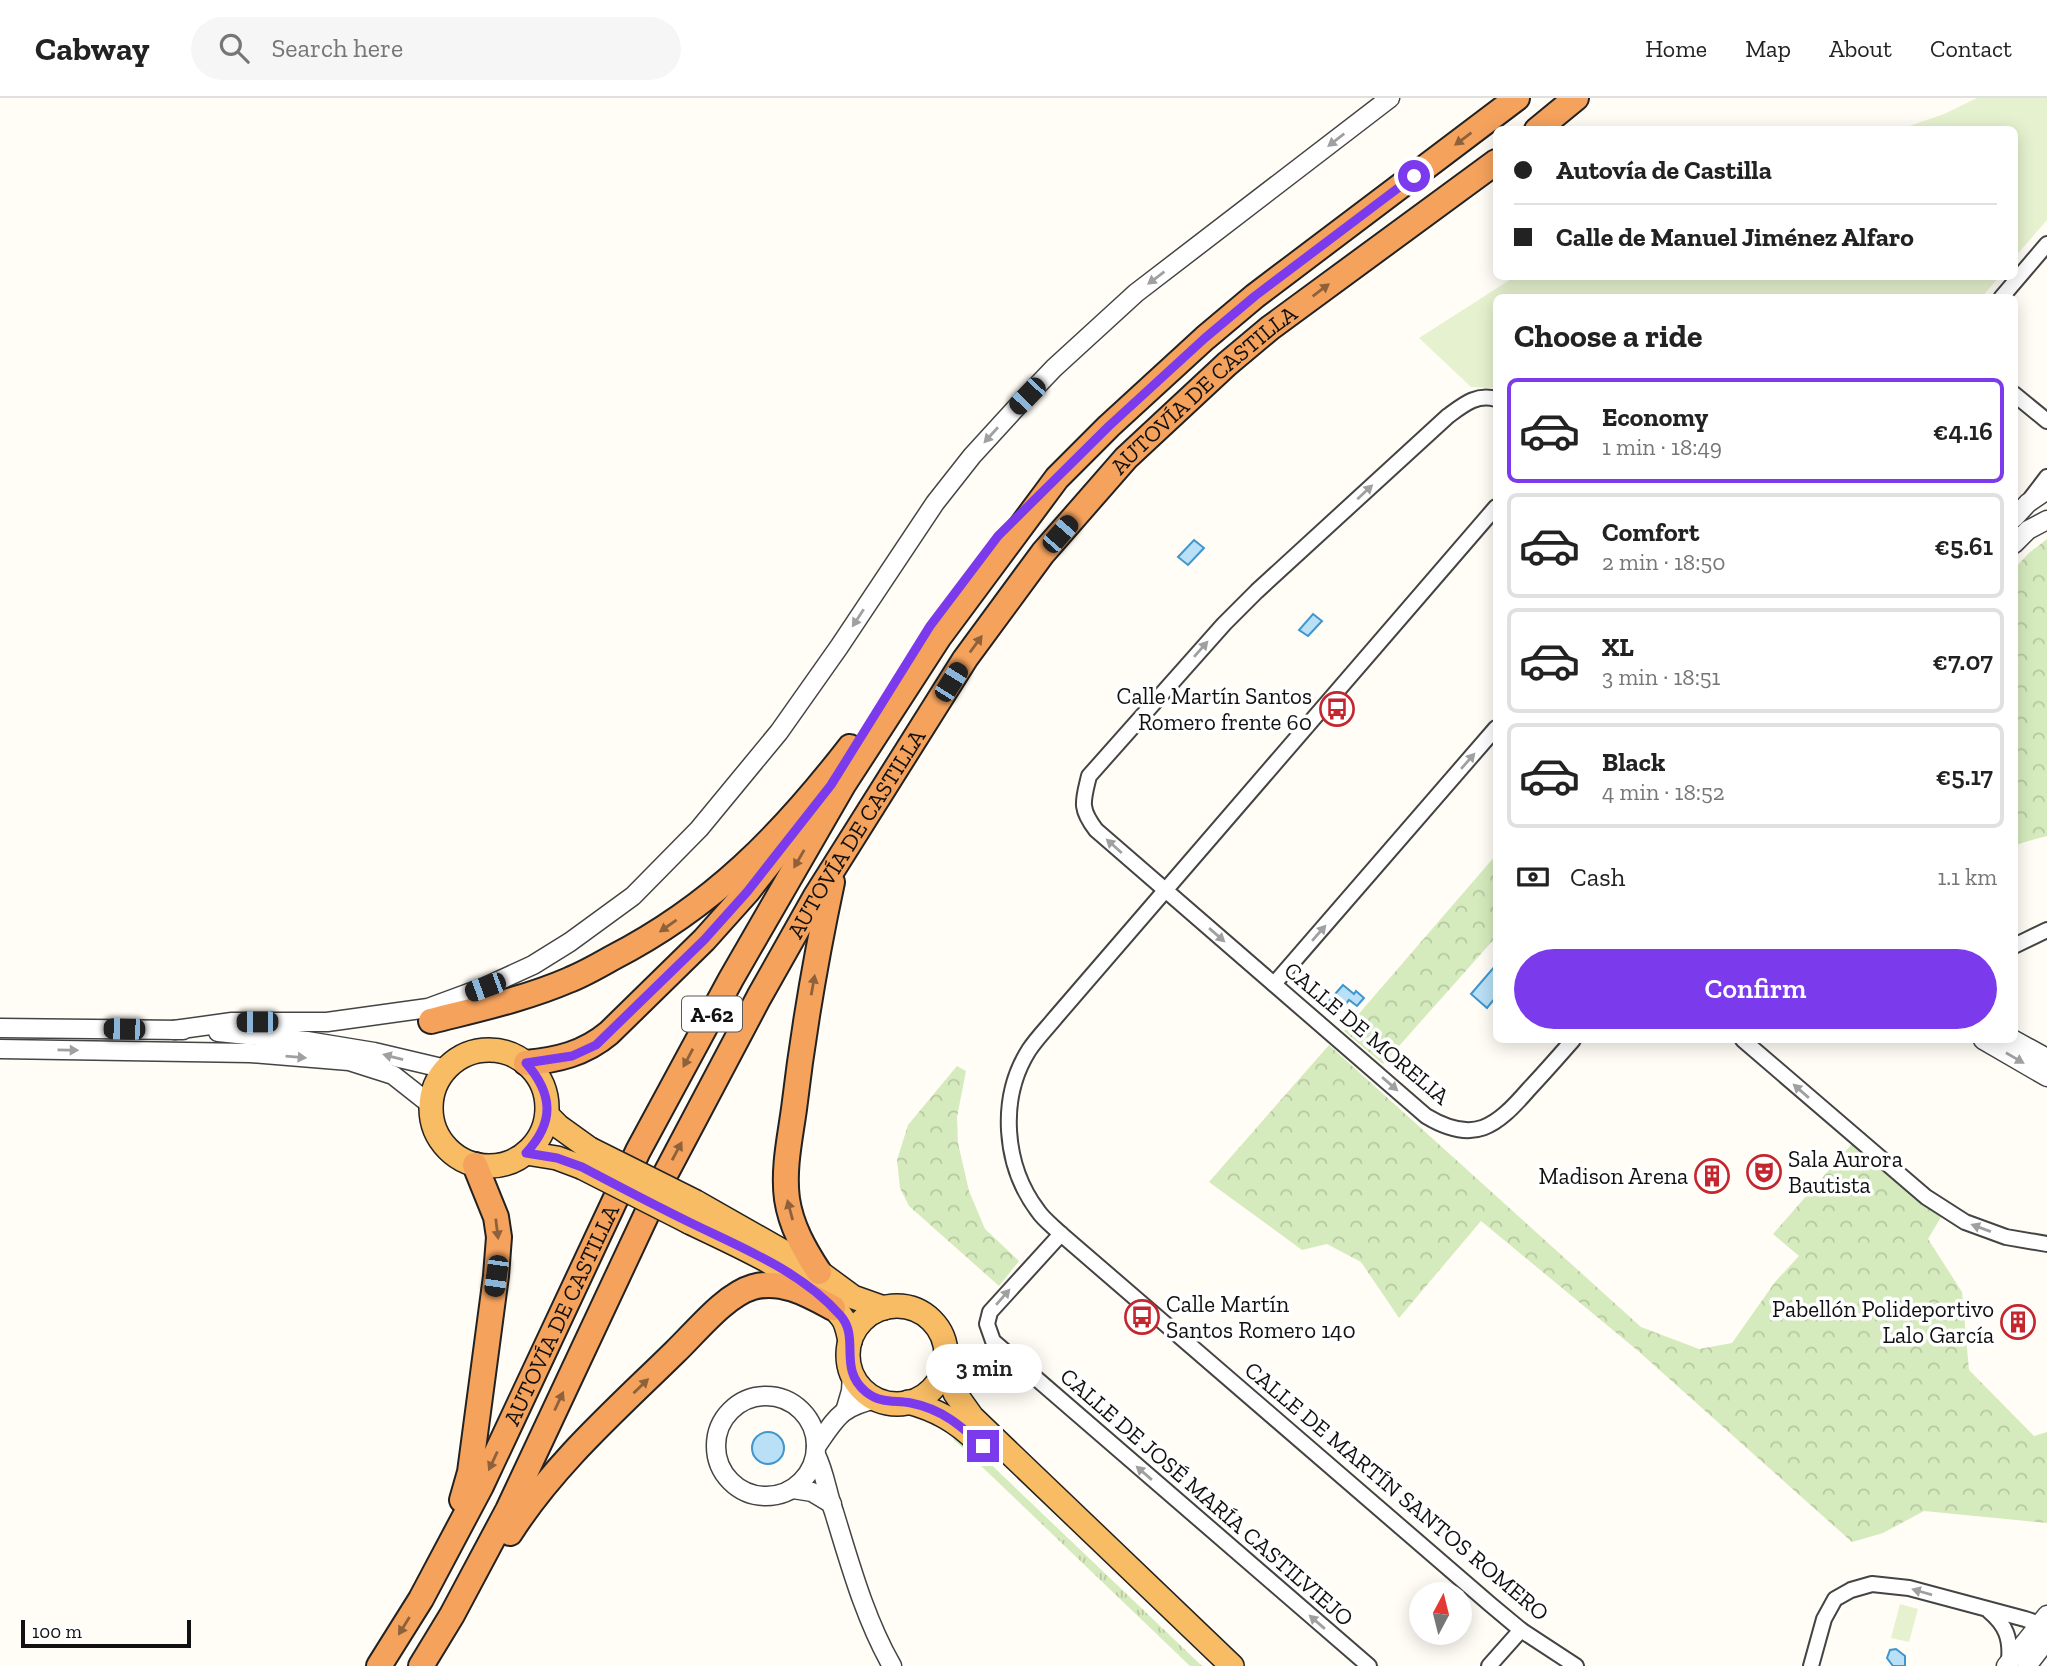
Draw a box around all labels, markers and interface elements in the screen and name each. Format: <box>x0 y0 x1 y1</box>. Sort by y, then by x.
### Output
search box <box>191 17 681 80</box>
text: Cabway <box>35 29 149 68</box>
icon: search <box>215 29 253 67</box>
text: Search here <box>271 32 403 64</box>
text: Home <box>1645 34 1707 63</box>
text: Map <box>1745 34 1791 63</box>
text: About <box>1829 34 1892 63</box>
text: Contact <box>1930 34 2012 63</box>
one-way arrow <box>1328 132 1346 147</box>
one-way arrow <box>1454 132 1472 146</box>
text: Autovía de Castilla <box>1556 154 1772 186</box>
route start <box>1398 160 1430 192</box>
text: Calle de Manuel Jiménez Alfaro <box>1556 221 1914 253</box>
one-way arrow <box>1147 271 1165 286</box>
one-way arrow <box>1312 283 1330 297</box>
street label: AUTOVÍA DE CASTILLA <box>1104 298 1303 480</box>
text: Choose a ride <box>1514 317 1702 355</box>
car <box>1005 374 1050 418</box>
icon: car <box>1518 399 1581 462</box>
text: Economy <box>1602 401 1708 433</box>
text: €4.16 <box>1933 415 1993 447</box>
one-way arrow <box>984 426 1000 443</box>
text: 1 min · 18:49 <box>1602 433 1722 461</box>
one-way arrow <box>1356 484 1374 500</box>
car <box>1039 511 1082 557</box>
icon: car <box>1518 514 1581 577</box>
text: Comfort <box>1602 516 1699 548</box>
text: €5.61 <box>1934 530 1993 562</box>
text: 2 min · 18:50 <box>1602 548 1725 576</box>
one-way arrow <box>851 609 864 628</box>
icon: car <box>1518 629 1581 692</box>
text: XL <box>1602 631 1634 663</box>
one-way arrow <box>969 635 983 653</box>
one-way arrow <box>1193 641 1209 658</box>
text: €7.07 <box>1933 645 1993 677</box>
car <box>931 659 972 705</box>
text: 3 min · 18:51 <box>1602 663 1720 691</box>
place label: Calle Martín Santos Romero frente 60 <box>1117 682 1312 736</box>
bus stop icon: Calle Martín Santos Romero frente 60 <box>1318 690 1356 728</box>
street label: AUTOVÍA DE CASTILLA <box>781 723 932 943</box>
icon: car <box>1518 744 1581 807</box>
text: Black <box>1602 746 1665 778</box>
one-way arrow <box>1460 752 1476 770</box>
text: €5.17 <box>1936 760 1993 792</box>
text: 4 min · 18:52 <box>1602 778 1725 806</box>
one-way arrow <box>1105 838 1123 854</box>
one-way arrow <box>793 850 805 869</box>
icon: cash <box>1514 858 1552 896</box>
text: Cash <box>1570 861 1625 893</box>
text: 1.1 km <box>1937 863 1997 891</box>
one-way arrow <box>659 919 677 933</box>
one-way arrow <box>1311 924 1326 941</box>
one-way arrow <box>1209 927 1226 942</box>
button: Confirm <box>1514 949 1997 1029</box>
street label: CALLE DE MORELIA <box>1279 956 1456 1111</box>
car <box>462 970 509 1004</box>
one-way arrow <box>807 974 818 996</box>
road number: A-62 <box>682 996 742 1032</box>
car <box>237 1012 279 1033</box>
car <box>103 1018 146 1040</box>
one-way arrow <box>57 1044 79 1056</box>
one-way arrow <box>683 1048 694 1068</box>
one-way arrow <box>382 1051 404 1062</box>
one-way arrow <box>285 1052 307 1063</box>
one-way arrow <box>2006 1052 2025 1064</box>
one-way arrow <box>1381 1076 1398 1091</box>
one-way arrow <box>1793 1083 1810 1099</box>
one-way arrow <box>672 1141 683 1161</box>
place label: Sala Aurora Bautista <box>1788 1145 1903 1199</box>
theatre icon: Sala Aurora Bautista <box>1745 1153 1783 1191</box>
building icon: Madison Arena <box>1693 1157 1731 1195</box>
place label: Madison Arena <box>1539 1162 1688 1190</box>
street label: AUTOVÍA DE CASTILLA <box>497 1199 625 1430</box>
one-way arrow <box>784 1199 795 1221</box>
one-way arrow <box>492 1218 503 1240</box>
one-way arrow <box>1970 1222 1991 1233</box>
car <box>483 1254 510 1298</box>
one-way arrow <box>995 1288 1010 1305</box>
place label: Calle Martín Santos Romero 140 <box>1166 1290 1356 1344</box>
place label: Pabellón Polideportivo Lalo García <box>1772 1295 1994 1349</box>
bus stop icon: Calle Martín Santos Romero 140 <box>1123 1298 1161 1336</box>
building icon: Pabellón Polideportivo Lalo García <box>1999 1303 2037 1341</box>
callout: 3 min <box>925 1344 1041 1394</box>
text: 3 min <box>956 1354 1012 1382</box>
street label: CALLE DE MARTÍN SANTOS ROMERO <box>1239 1355 1555 1627</box>
street label: CALLE DE JOSÉ MARÍA CASTILVIEJO <box>1055 1362 1359 1632</box>
one-way arrow <box>632 1378 649 1394</box>
one-way arrow <box>553 1391 565 1411</box>
route end <box>967 1430 999 1462</box>
one-way arrow <box>487 1451 499 1471</box>
one-way arrow <box>1136 1466 1153 1481</box>
north arrow <box>1409 1582 1472 1645</box>
map controls <box>1409 1582 1472 1645</box>
one-way arrow <box>1911 1586 1933 1597</box>
one-way arrow <box>1308 1614 1326 1630</box>
one-way arrow <box>398 1616 411 1636</box>
scale bar <box>21 1617 191 1649</box>
text: 100 m <box>32 1620 82 1643</box>

